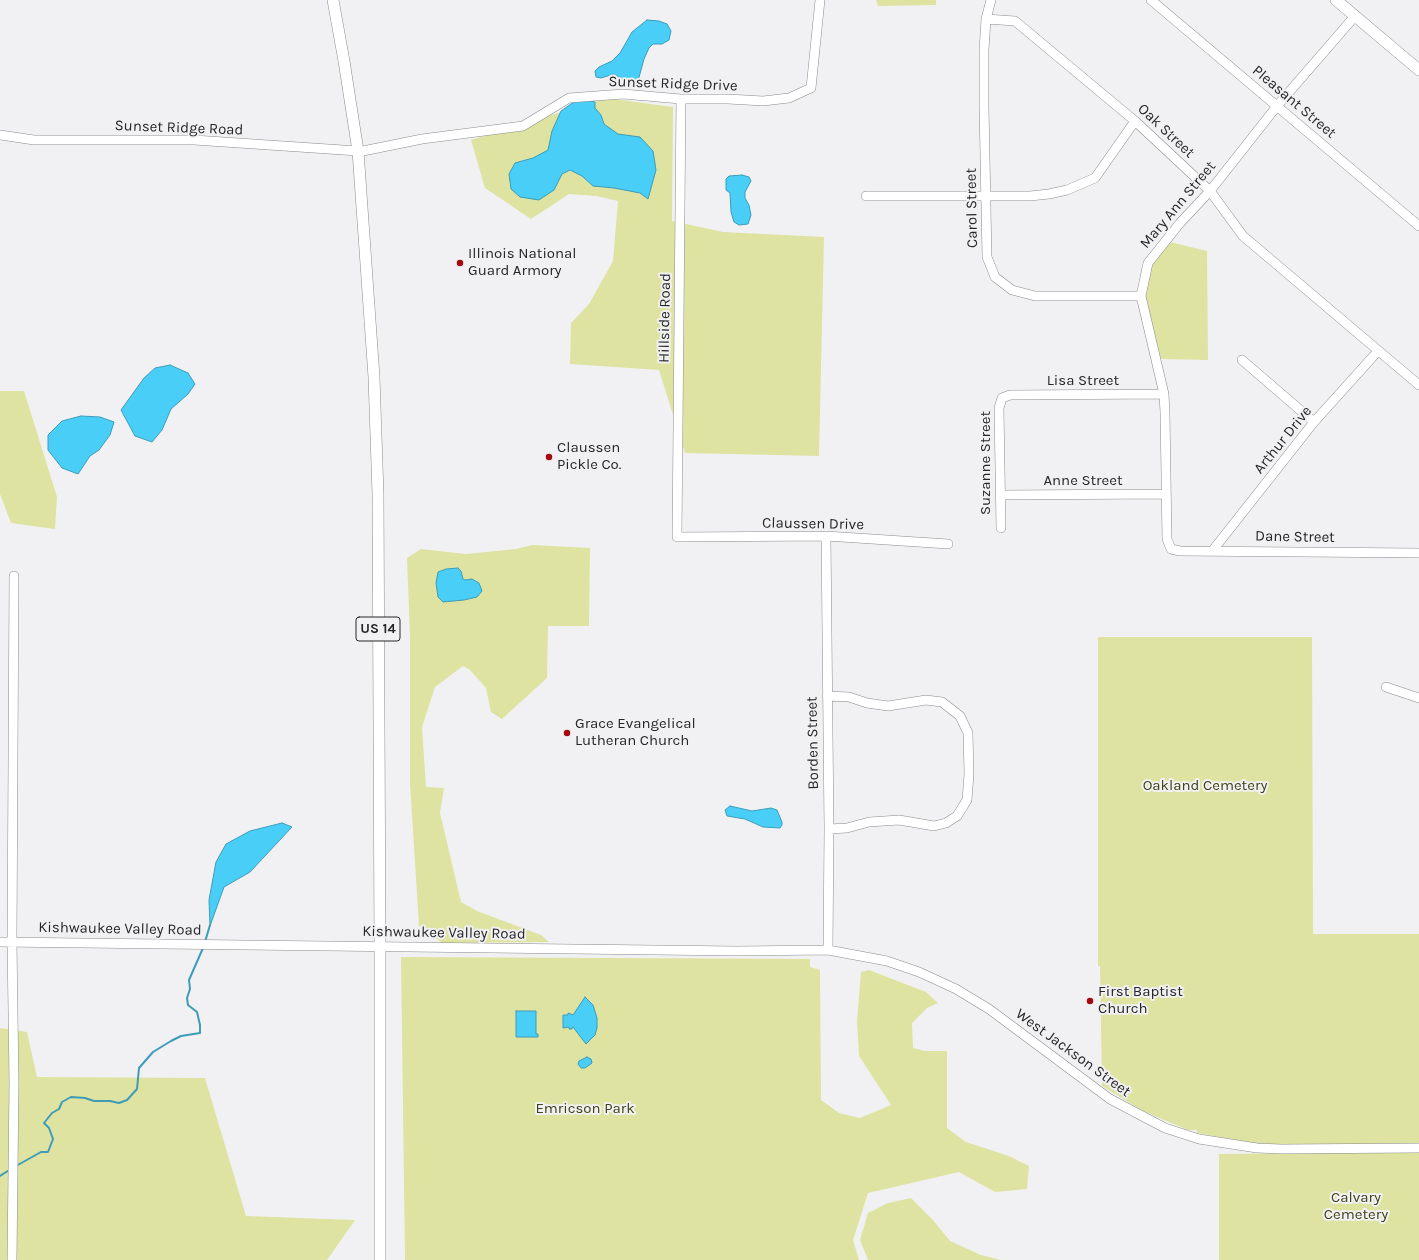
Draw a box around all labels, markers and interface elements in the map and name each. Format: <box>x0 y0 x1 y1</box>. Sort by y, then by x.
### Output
street label: Pleasant Street <box>1248 62 1340 142</box>
street label: Sunset Ridge Drive <box>608 73 738 95</box>
street label: Oak Street <box>1134 100 1198 162</box>
street label: Sunset Ridge Road <box>114 117 244 139</box>
street label: Mary Ann Street <box>1136 158 1220 252</box>
street label: Carol Street <box>962 168 982 248</box>
place label: Illinois National Guard Armory <box>468 245 577 280</box>
marker: Illinois National Guard Armory <box>455 258 465 268</box>
street label: Hillside Road <box>655 273 675 363</box>
street label: Lisa Street <box>1047 372 1119 390</box>
street label: Arthur Drive <box>1250 403 1316 477</box>
street label: Suzanne Street <box>977 411 995 515</box>
place label: Claussen Pickle Co. <box>557 439 621 474</box>
marker: Claussen Pickle Co. <box>544 452 554 462</box>
street label: Anne Street <box>1043 472 1123 490</box>
street label: Claussen Drive <box>762 514 864 534</box>
street label: Dane Street <box>1255 527 1335 547</box>
road number: US 14 <box>356 617 400 641</box>
street label: Borden Street <box>803 696 823 790</box>
place label: Grace Evangelical Lutheran Church <box>575 715 696 750</box>
marker: Grace Evangelical Lutheran Church <box>562 728 572 738</box>
park label: Oakland Cemetery <box>1143 777 1267 795</box>
street label: Kishwaukee Valley Road <box>38 919 202 939</box>
street label: Kishwaukee Valley Road <box>362 923 526 943</box>
place label: First Baptist Church <box>1098 983 1183 1018</box>
marker: First Baptist Church <box>1085 996 1095 1006</box>
street label: West Jackson Street <box>1012 1005 1134 1101</box>
park label: Emricson Park <box>535 1100 635 1118</box>
park label: Calvary Cemetery <box>1324 1189 1388 1224</box>

